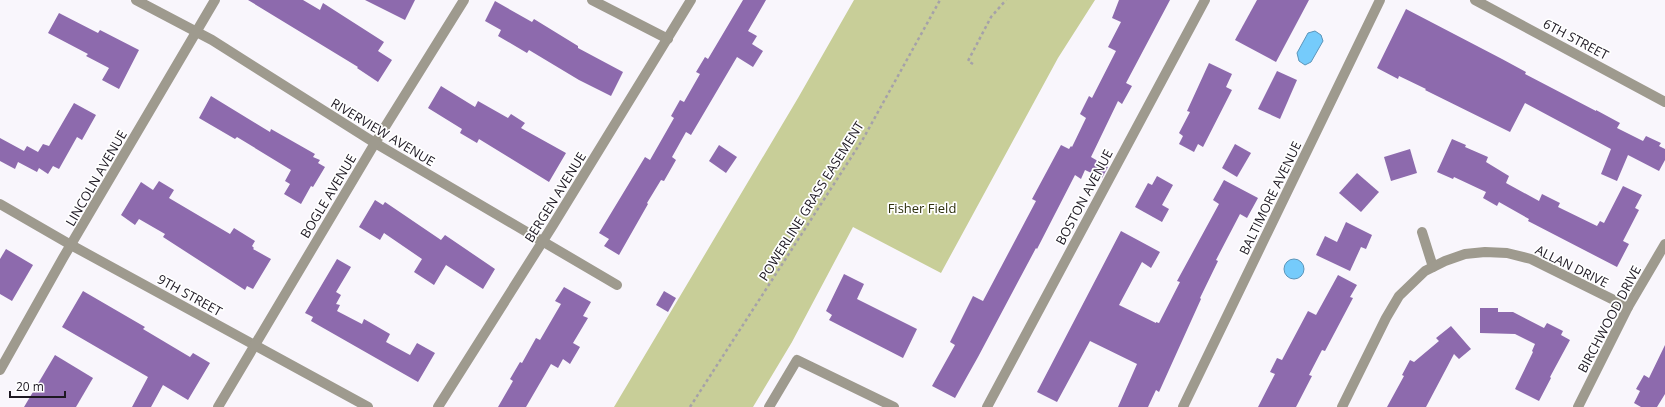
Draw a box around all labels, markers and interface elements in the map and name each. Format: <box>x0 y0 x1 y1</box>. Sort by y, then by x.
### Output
street label: 6TH STREET <box>1540 14 1613 64</box>
street label: RIVERVIEW AVENUE <box>328 94 438 170</box>
street label: POWERLINE GRASS EASEMENT <box>754 117 868 284</box>
street label: LINCOLN AVENUE <box>61 127 131 229</box>
street label: BALTIMORE AVENUE <box>1235 138 1305 258</box>
street label: BOSTON AVENUE <box>1051 146 1117 248</box>
street label: BERGEN AVENUE <box>520 148 590 246</box>
street label: BOGLE AVENUE <box>296 151 360 241</box>
park label: Fisher Field <box>888 199 956 217</box>
street label: ALLAN DRIVE <box>1532 241 1612 291</box>
street label: BIRCHWOOD DRIVE <box>1573 262 1645 376</box>
street label: 9TH STREET <box>154 270 226 321</box>
scale bar <box>10 373 65 399</box>
text: 20 m <box>16 378 44 395</box>

